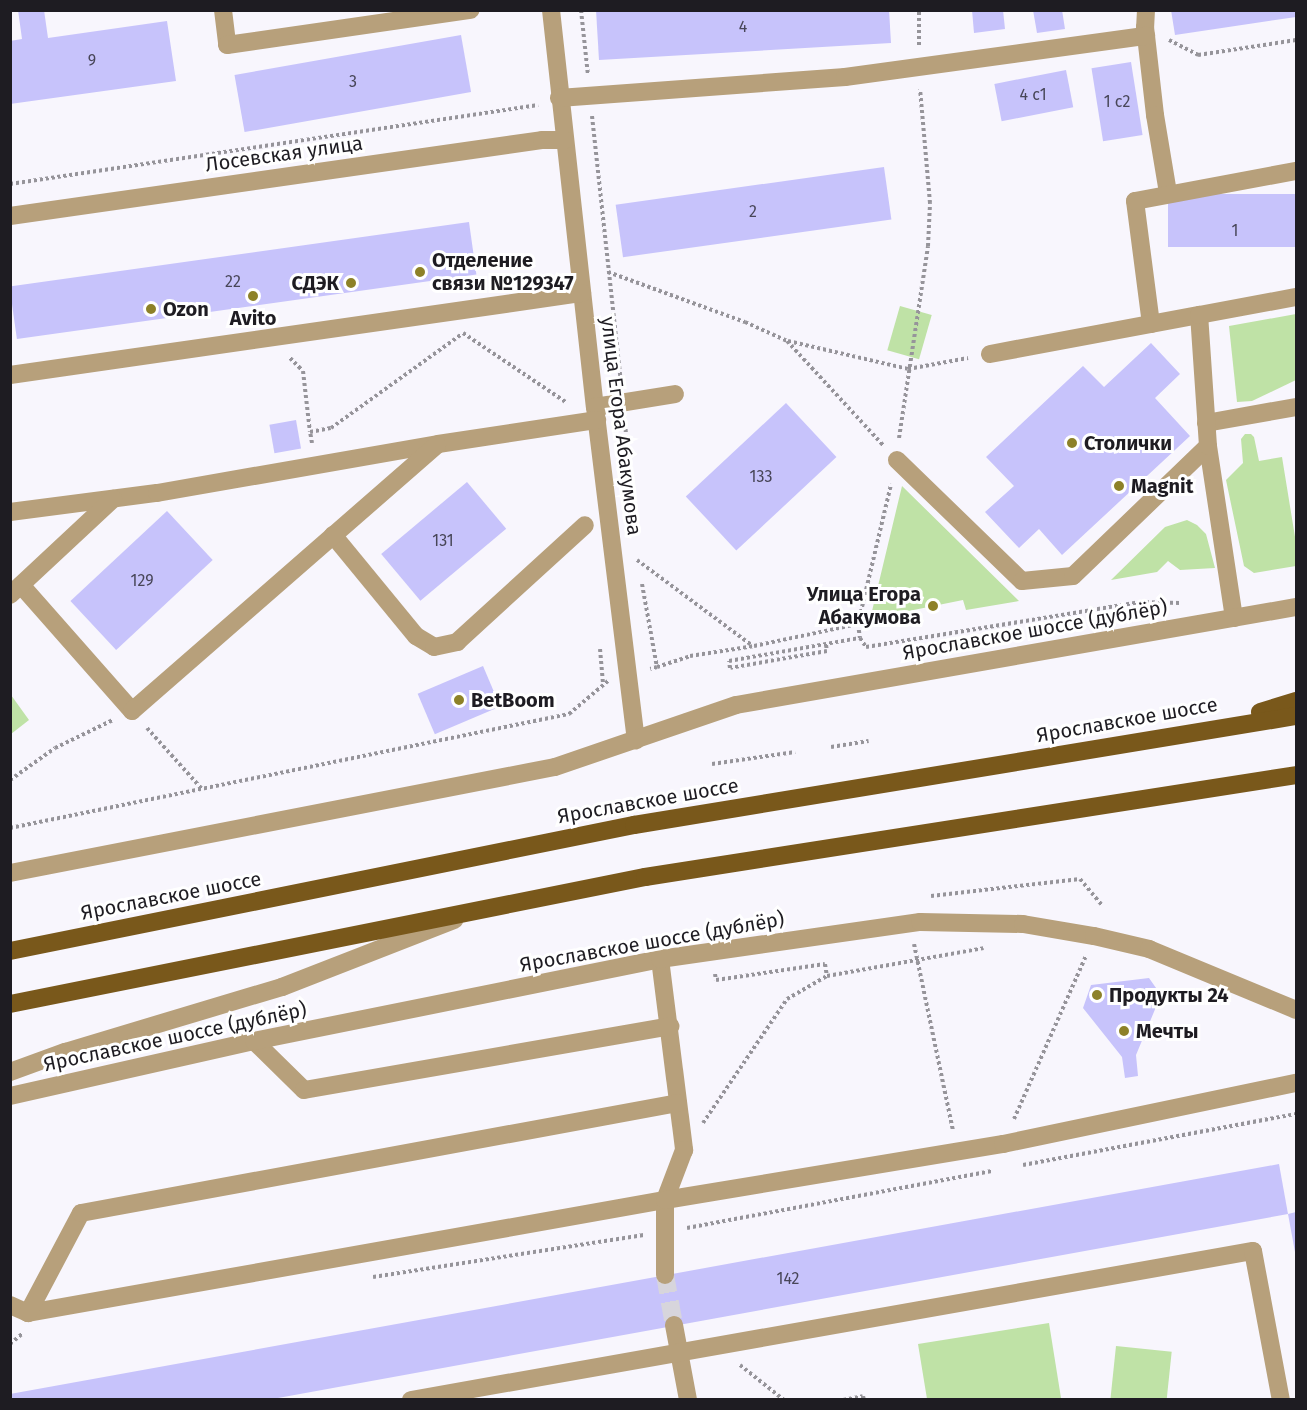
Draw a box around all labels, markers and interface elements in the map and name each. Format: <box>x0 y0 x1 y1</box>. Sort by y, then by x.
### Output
house number: 4 <box>739 17 747 37</box>
house number: 9 <box>88 51 96 71</box>
house number: 3 <box>349 72 357 92</box>
house number: 4 с1 <box>1019 85 1047 105</box>
house number: 1 с2 <box>1104 92 1130 112</box>
street label: Лосевская улица <box>204 131 364 177</box>
house number: 2 <box>749 202 757 222</box>
house number: 1 <box>1232 221 1238 241</box>
place label: Отделение связи №129347 <box>432 248 574 295</box>
marker: Отделение связи №129347 <box>413 265 427 279</box>
place label: СДЭК <box>292 271 339 295</box>
house number: 22 <box>225 272 241 292</box>
marker: СДЭК <box>344 276 358 290</box>
marker: Avito <box>246 289 260 303</box>
place label: Ozon <box>163 297 209 321</box>
marker: Ozon <box>144 302 158 316</box>
place label: Avito <box>230 306 276 330</box>
street label: улица Егора Абакумова <box>596 315 646 537</box>
place label: Столички <box>1084 431 1172 455</box>
marker: Столички <box>1065 436 1079 450</box>
house number: 133 <box>750 467 772 487</box>
place label: Magnit <box>1131 474 1193 498</box>
marker: Magnit <box>1112 479 1126 493</box>
house number: 131 <box>432 531 454 551</box>
house number: 129 <box>130 571 154 591</box>
place label: Улица Егора Абакумова <box>807 582 921 629</box>
street label: Ярославское шоссе (дублёр) <box>901 595 1169 665</box>
marker: Улица Егора Абакумова <box>926 599 940 613</box>
place label: BetBoom <box>471 688 555 712</box>
street label: Ярославское шоссе <box>1035 692 1219 748</box>
marker: BetBoom <box>452 693 466 707</box>
street label: Ярославское шоссе <box>556 773 740 829</box>
street label: Ярославское шоссе <box>79 867 263 925</box>
street label: Ярославское шоссе (дублёр) <box>518 907 786 977</box>
place label: Продукты 24 <box>1109 983 1229 1007</box>
marker: Продукты 24 <box>1090 988 1104 1002</box>
street label: Ярославское шоссе (дублёр) <box>41 997 309 1077</box>
place label: Мечты <box>1136 1019 1198 1043</box>
marker: Мечты <box>1117 1024 1131 1038</box>
house number: 142 <box>776 1269 800 1289</box>

